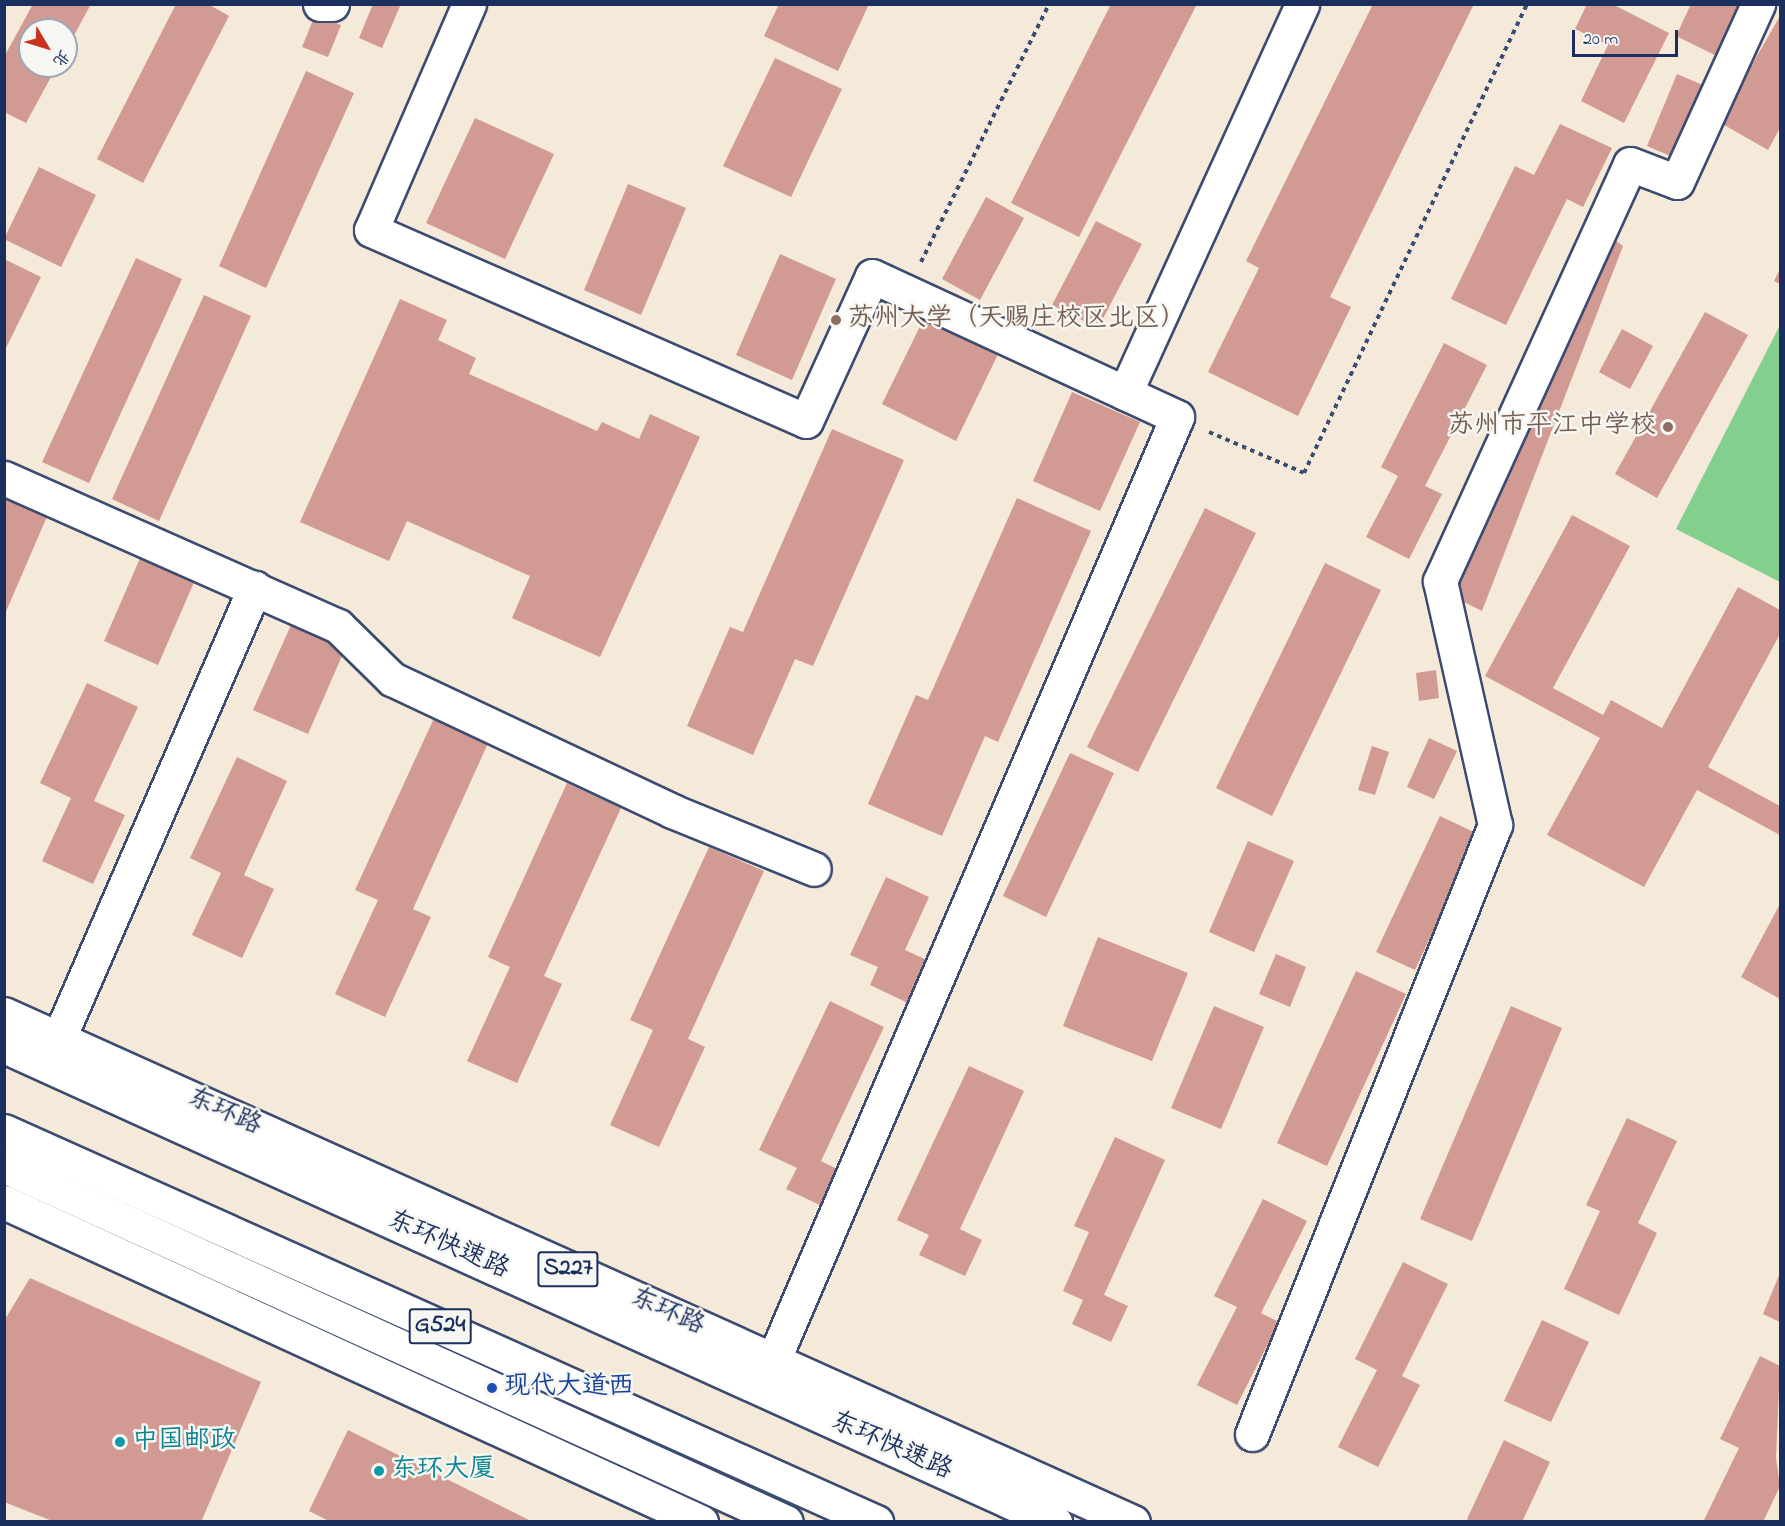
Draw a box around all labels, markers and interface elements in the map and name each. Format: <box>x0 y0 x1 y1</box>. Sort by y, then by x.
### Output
north arrow <box>18 18 78 78</box>
scale bar <box>1575 18 1682 56</box>
text: 20 m <box>1583 27 1618 53</box>
text: 北 <box>46 44 75 72</box>
place label: 苏州大学（天赐庄校区北区） <box>848 304 1186 336</box>
marker: 苏州大学（天赐庄校区北区） <box>829 313 843 327</box>
place label: 苏州市平江中学校 <box>1448 411 1656 443</box>
marker: 苏州市平江中学校 <box>1661 420 1675 434</box>
street label: 东环路 <box>182 1083 266 1143</box>
street label: 东环快速路 <box>382 1205 514 1287</box>
road number: S227 <box>536 1248 600 1290</box>
street label: 东环路 <box>625 1283 709 1343</box>
road number: G524 <box>408 1305 472 1347</box>
place label: 现代大道西 <box>504 1372 634 1404</box>
marker: 现代大道西 <box>485 1381 499 1395</box>
street label: 东环快速路 <box>825 1406 957 1488</box>
place label: 中国邮政 <box>132 1426 236 1458</box>
marker: 中国邮政 <box>113 1435 127 1449</box>
place label: 东环大厦 <box>391 1455 495 1487</box>
marker: 东环大厦 <box>372 1464 386 1478</box>

